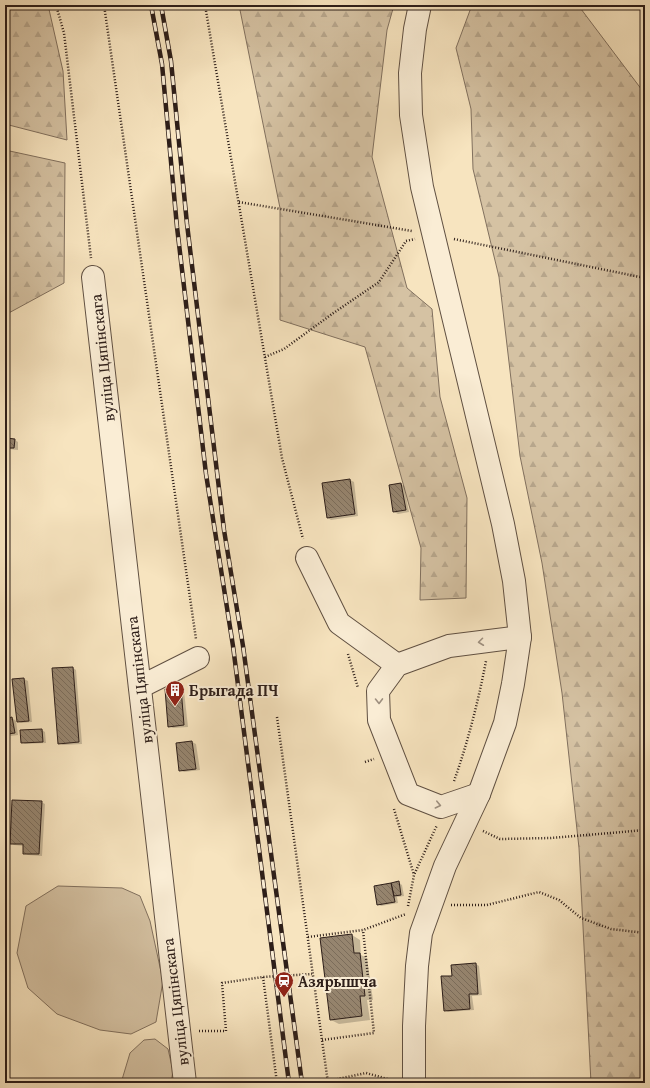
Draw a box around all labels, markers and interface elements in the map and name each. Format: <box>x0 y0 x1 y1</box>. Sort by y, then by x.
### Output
street label: вуліца Цяпінскага <box>83 293 121 423</box>
street label: вуліца Цяпінскага <box>119 615 159 745</box>
one-way arrow <box>478 637 484 646</box>
place label: Брыгада ПЧ <box>189 678 278 702</box>
building icon: Брыгада ПЧ <box>164 679 186 707</box>
one-way arrow <box>374 698 383 704</box>
one-way arrow <box>434 800 441 808</box>
street label: вуліца Цяпінскага <box>155 937 195 1067</box>
place label: Азярышча <box>298 969 377 993</box>
station icon: Азярышча <box>273 970 295 998</box>

